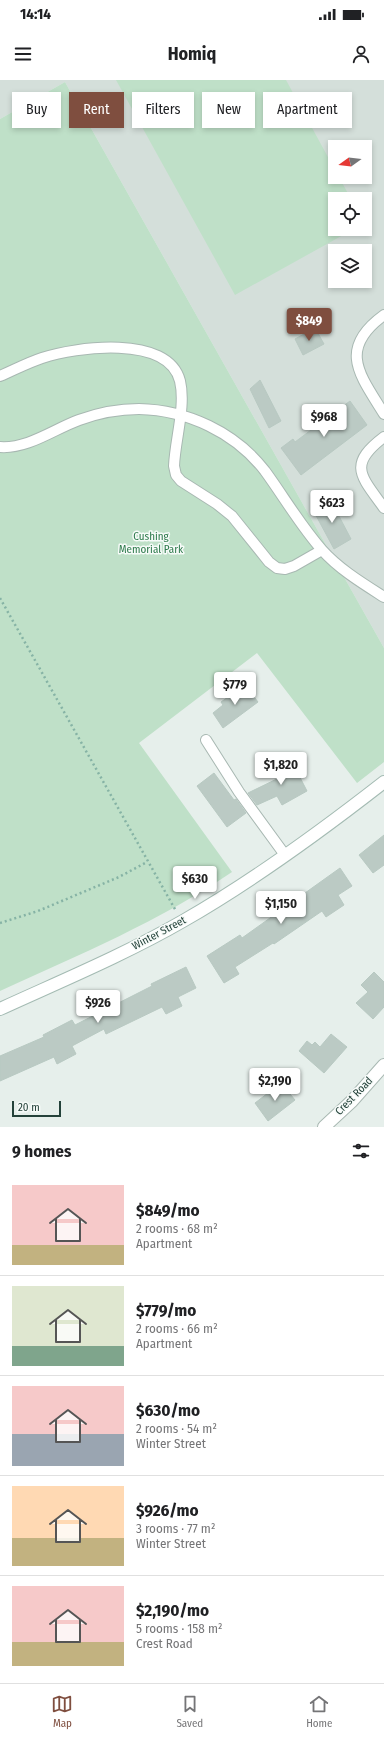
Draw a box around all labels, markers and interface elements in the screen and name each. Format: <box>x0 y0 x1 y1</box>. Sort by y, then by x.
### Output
text: 14:14 <box>20 5 51 23</box>
icon: menu <box>12 43 34 65</box>
text: Homiq <box>168 43 216 65</box>
icon: person <box>350 43 372 65</box>
chip: Buy <box>12 92 61 128</box>
chip: Rent <box>69 92 124 128</box>
chip: Filters <box>132 92 194 128</box>
chip: New <box>202 92 255 128</box>
chip: Apartment <box>263 92 352 128</box>
north arrow <box>328 140 372 184</box>
map controls <box>328 140 372 288</box>
button: locate <box>328 192 372 236</box>
button: layers <box>328 244 372 288</box>
pin: $849 <box>285 308 333 342</box>
text: $849 <box>296 313 322 328</box>
pin: $968 <box>300 404 348 438</box>
text: $968 <box>311 409 337 424</box>
pin: $623 <box>308 490 356 524</box>
text: $623 <box>319 495 345 510</box>
park label: Cushing Memorial Park <box>119 530 184 556</box>
pin: $779 <box>211 672 259 706</box>
text: $779 <box>223 677 247 692</box>
pin: $1,820 <box>248 752 314 786</box>
text: $1,820 <box>264 757 298 772</box>
pin: $630 <box>171 866 219 900</box>
text: $630 <box>182 871 208 886</box>
pin: $1,150 <box>248 891 314 925</box>
text: $1,150 <box>265 896 297 911</box>
street label: Winter Street <box>130 913 189 953</box>
pin: $926 <box>74 990 122 1024</box>
text: $926 <box>85 995 111 1010</box>
pin: $2,190 <box>242 1068 308 1102</box>
text: $2,190 <box>258 1073 292 1088</box>
street label: Crest Road <box>333 1074 375 1118</box>
scale bar <box>12 1099 61 1118</box>
text: 20 m <box>18 1101 40 1114</box>
icon: filters <box>350 1140 372 1162</box>
text: 9 homes <box>12 1141 71 1162</box>
text: $849/mo <box>136 1200 199 1221</box>
icon: home <box>44 1201 92 1249</box>
text: 2 rooms · 68 m² <box>136 1221 218 1236</box>
text: Apartment <box>136 1236 192 1251</box>
text: $779/mo <box>136 1300 196 1321</box>
icon: home <box>44 1302 92 1350</box>
text: 2 rooms · 66 m² <box>136 1321 218 1336</box>
text: Apartment <box>136 1336 192 1351</box>
text: $630/mo <box>136 1400 200 1421</box>
icon: home <box>44 1402 92 1450</box>
text: 2 rooms · 54 m² <box>136 1421 217 1436</box>
text: Winter Street <box>136 1436 206 1451</box>
text: $926/mo <box>136 1500 199 1521</box>
icon: home <box>44 1502 92 1550</box>
text: 3 rooms · 77 m² <box>136 1521 215 1536</box>
text: Winter Street <box>136 1536 206 1551</box>
text: $2,190/mo <box>136 1600 209 1621</box>
icon: home <box>44 1602 92 1650</box>
text: 5 rooms · 158 m² <box>136 1621 223 1636</box>
text: Crest Road <box>136 1636 193 1651</box>
tab: Map <box>51 1693 73 1730</box>
tab: Saved <box>176 1693 203 1730</box>
tab: Home <box>306 1693 333 1730</box>

